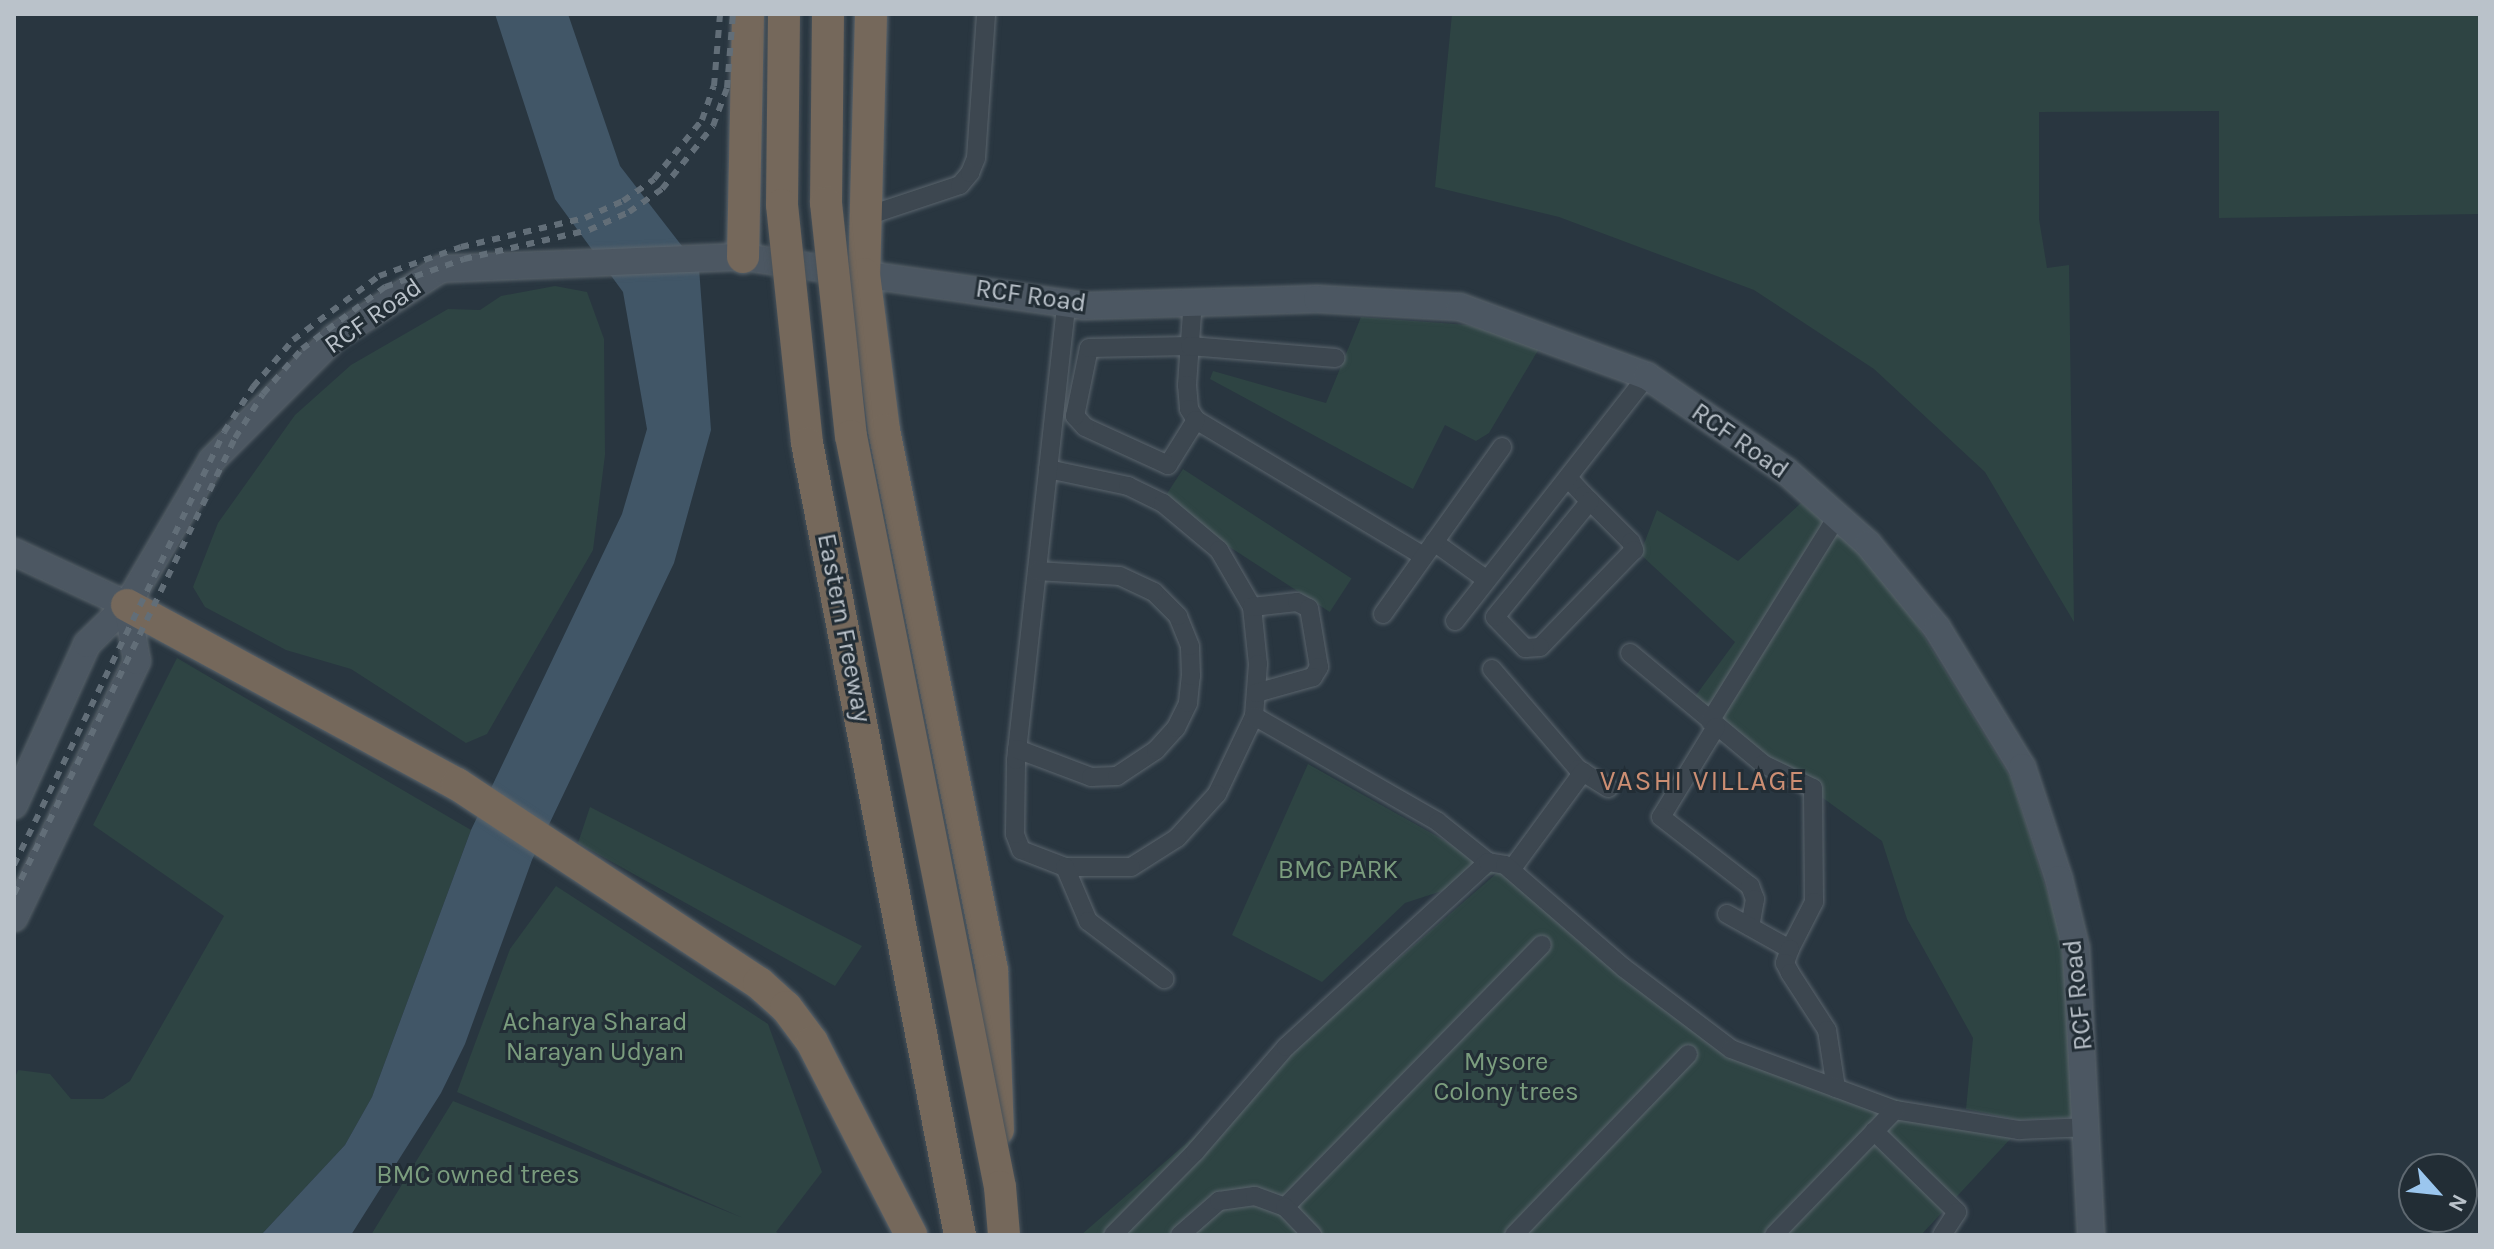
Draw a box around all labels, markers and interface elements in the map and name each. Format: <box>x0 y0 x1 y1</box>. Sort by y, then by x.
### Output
street label: RCF Road <box>318 271 428 361</box>
street label: RCF Road <box>974 273 1088 319</box>
street label: RCF Road <box>1685 396 1795 486</box>
street label: Eastern Freeway <box>810 531 878 725</box>
district label: VASHI VILLAGE <box>1600 764 1806 798</box>
park label: BMC PARK <box>1278 854 1398 886</box>
street label: RCF Road <box>2057 938 2099 1052</box>
park label: Acharya Sharad Narayan Udyan <box>502 1006 688 1068</box>
park label: Mysore Colony trees <box>1433 1046 1579 1108</box>
north arrow <box>2398 1153 2478 1233</box>
park label: BMC owned trees <box>376 1159 580 1191</box>
text: N <box>2442 1190 2473 1216</box>

